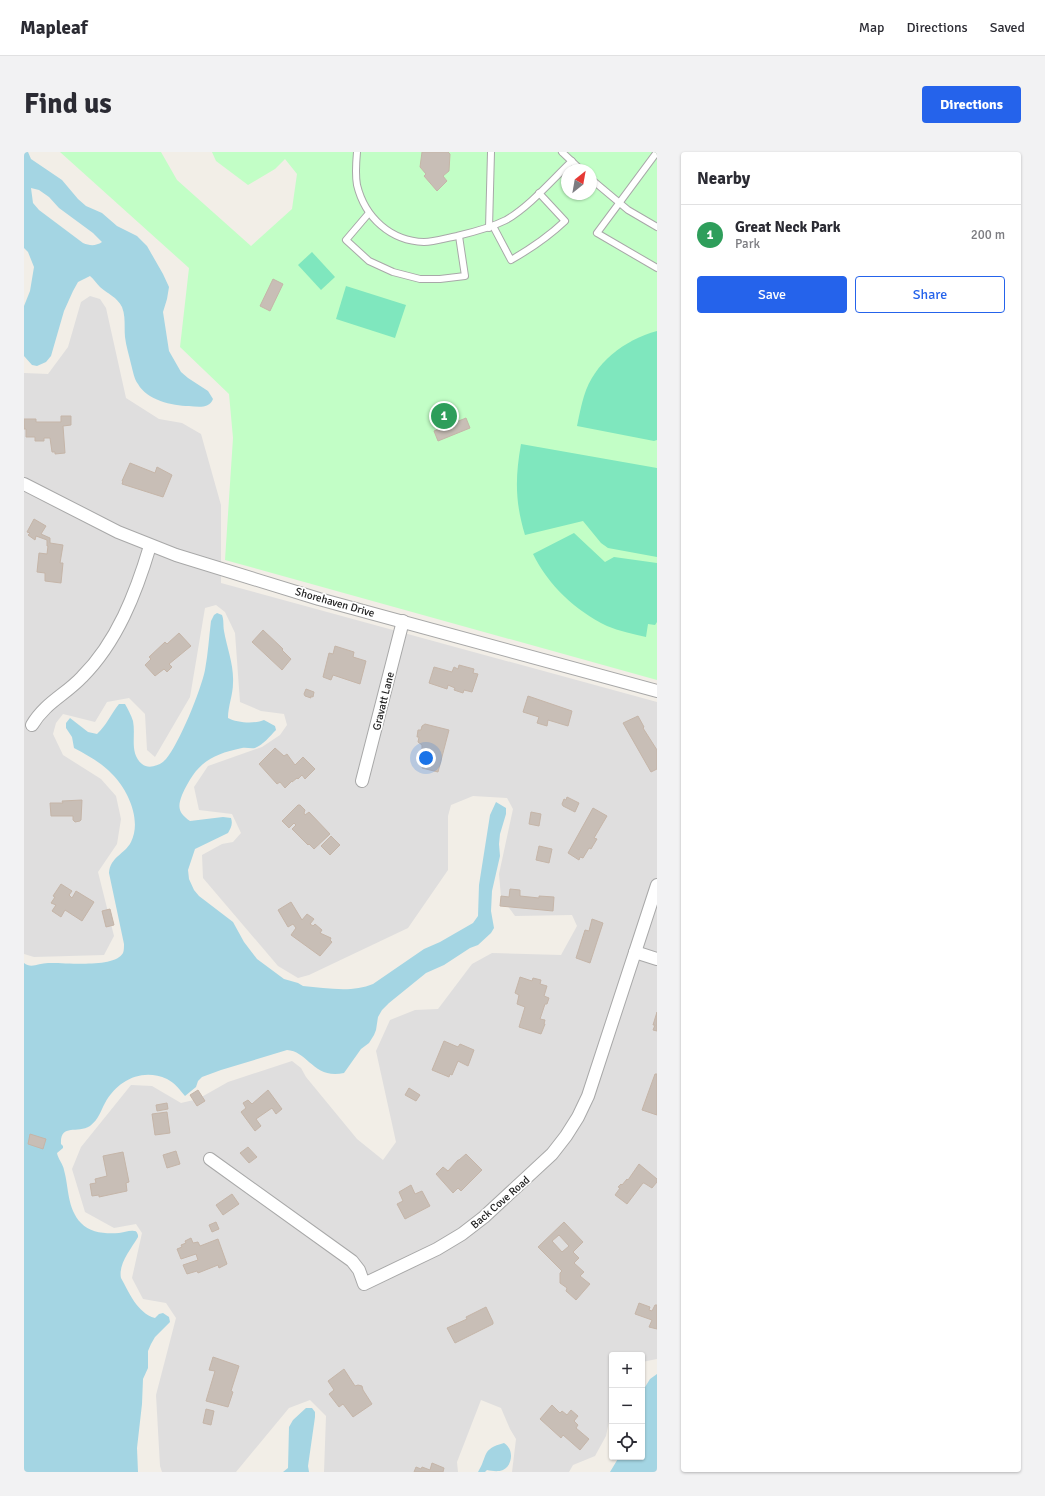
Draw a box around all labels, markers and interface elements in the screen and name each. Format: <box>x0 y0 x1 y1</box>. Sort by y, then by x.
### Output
text: Mapleaf <box>20 16 88 40</box>
text: Map <box>859 19 885 36</box>
text: Directions <box>907 19 968 36</box>
text: Saved <box>990 19 1025 36</box>
button: Directions <box>922 86 1021 123</box>
text: Find us <box>24 87 112 121</box>
north arrow <box>561 164 597 200</box>
text: Nearby <box>697 168 750 189</box>
text: Great Neck Park <box>735 218 841 236</box>
text: 1 <box>706 227 714 243</box>
text: 200 m <box>971 227 1005 243</box>
text: Park <box>735 236 760 252</box>
button: Save <box>697 276 847 313</box>
button: Share <box>855 276 1005 313</box>
pin: 1 <box>431 401 457 431</box>
street label: Shorehaven Drive <box>294 585 376 620</box>
street label: Gravatt Lane <box>370 671 397 732</box>
your location <box>416 748 436 768</box>
street label: Back Cove Road <box>468 1173 533 1231</box>
map controls <box>609 1352 645 1460</box>
button: + <box>609 1352 645 1388</box>
button: − <box>609 1388 645 1424</box>
button: locate <box>609 1424 645 1460</box>

